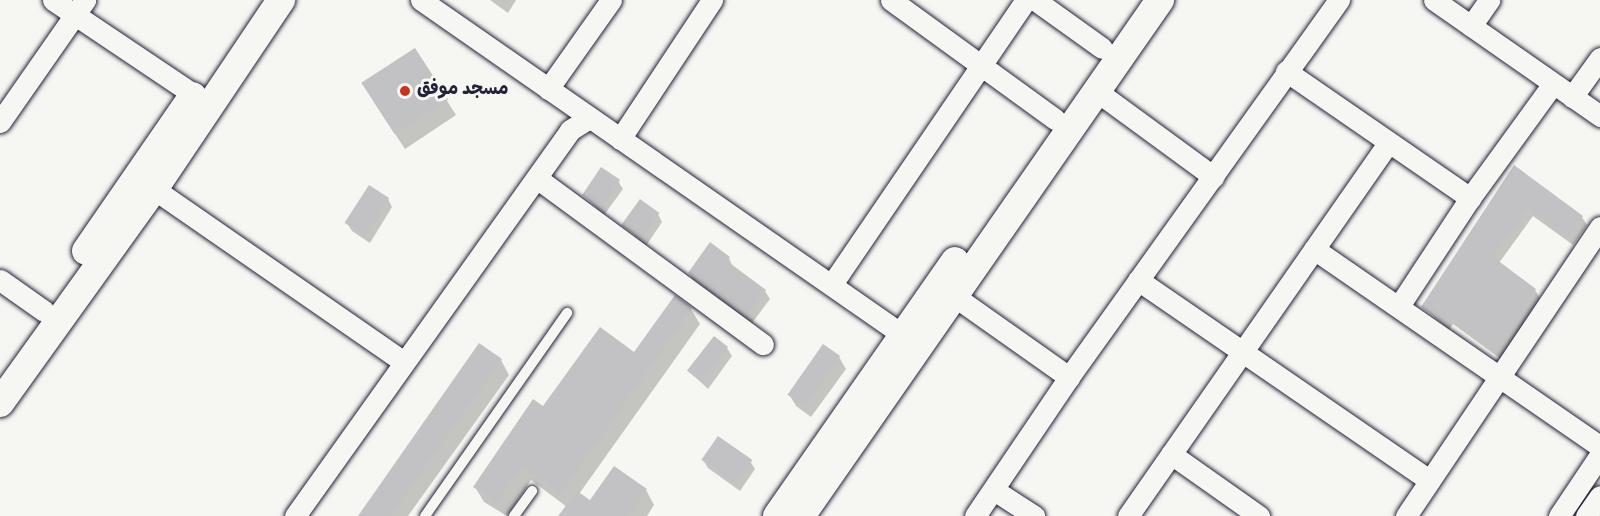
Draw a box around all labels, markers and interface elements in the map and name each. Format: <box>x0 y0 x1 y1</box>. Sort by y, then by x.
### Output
place label: مسجد موفق <box>417 80 509 102</box>
marker: مسجد موفق <box>398 84 412 98</box>

